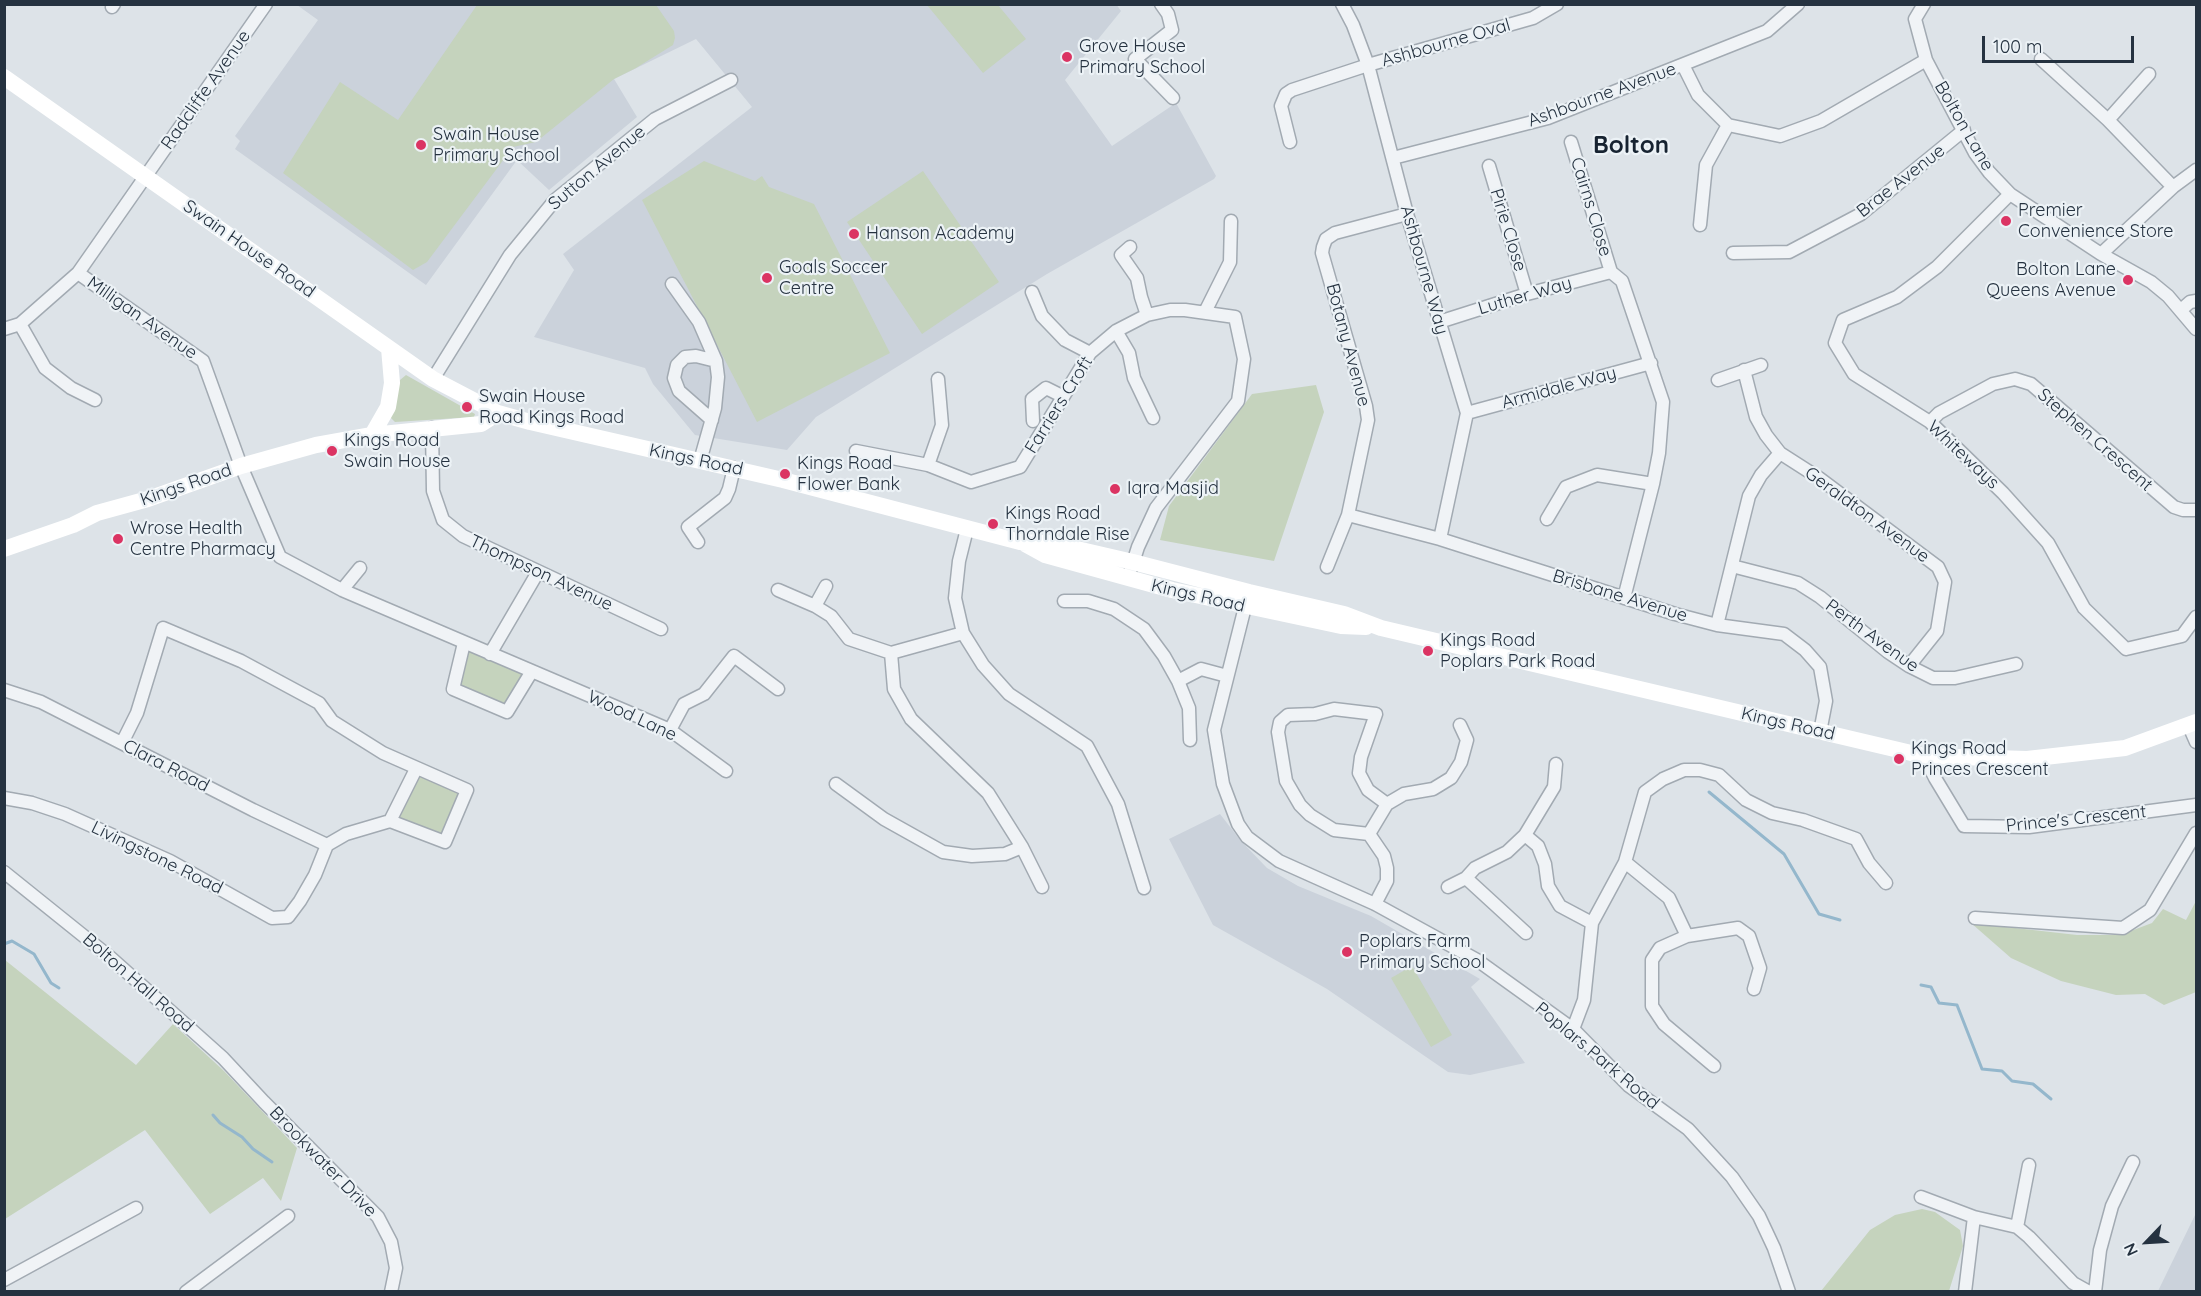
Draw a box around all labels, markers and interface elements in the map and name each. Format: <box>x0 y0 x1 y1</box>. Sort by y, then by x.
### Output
street label: Ashbourne Oval <box>1379 14 1513 72</box>
scale bar <box>1985 24 2136 62</box>
street label: Radcliffe Avenue <box>157 26 255 154</box>
text: 100 m <box>1993 35 2042 58</box>
place label: Grove House Primary School <box>1079 36 1205 78</box>
marker: Grove House Primary School <box>1060 50 1074 64</box>
street label: Ashbourne Avenue <box>1525 58 1679 132</box>
street label: Bolton Lane <box>1930 77 1998 175</box>
street label: Sutton Avenue <box>544 121 650 215</box>
place label: Swain House Primary School <box>433 124 559 166</box>
district label: Bolton <box>1593 132 1669 160</box>
marker: Swain House Primary School <box>414 138 428 152</box>
street label: Brae Avenue <box>1853 140 1949 222</box>
street label: Cairns Close <box>1566 155 1616 259</box>
street label: Pirie Close <box>1485 186 1531 274</box>
street label: Swain House Road <box>179 195 319 303</box>
place label: Premier Convenience Store <box>2018 200 2173 242</box>
street label: Ashbourne Way <box>1395 203 1453 337</box>
marker: Premier Convenience Store <box>1999 214 2013 228</box>
place label: Hanson Academy <box>866 223 1014 245</box>
marker: Hanson Academy <box>847 227 861 241</box>
place label: Goals Soccer Centre <box>779 257 888 300</box>
place label: Bolton Lane Queens Avenue <box>1986 259 2116 302</box>
marker: Goals Soccer Centre <box>760 271 774 285</box>
street label: Milligan Avenue <box>83 272 201 364</box>
street label: Luther Way <box>1476 272 1574 320</box>
marker: Bolton Lane Queens Avenue <box>2121 273 2135 287</box>
street label: Botany Avenue <box>1321 281 1375 409</box>
street label: Farriers Croft <box>1021 352 1097 458</box>
street label: Armidale Way <box>1499 362 1619 414</box>
street label: Stephen Crescent <box>2033 384 2157 496</box>
place label: Swain House Road Kings Road <box>479 386 624 428</box>
marker: Swain House Road Kings Road <box>460 400 474 414</box>
street label: Whiteways <box>1922 416 2004 494</box>
place label: Kings Road Swain House <box>344 430 450 472</box>
street label: Kings Road <box>647 440 745 480</box>
marker: Kings Road Swain House <box>325 444 339 458</box>
place label: Kings Road Flower Bank <box>797 453 900 496</box>
street label: Kings Road <box>137 459 235 511</box>
street label: Geraldton Avenue <box>1800 462 1934 568</box>
marker: Kings Road Flower Bank <box>778 467 792 481</box>
place label: Iqra Masjid <box>1127 478 1219 500</box>
marker: Iqra Masjid <box>1108 482 1122 496</box>
place label: Kings Road Thorndale Rise <box>1005 503 1130 546</box>
marker: Kings Road Thorndale Rise <box>986 517 1000 531</box>
place label: Wrose Health Centre Pharmacy <box>130 518 276 560</box>
street label: Thompson Avenue <box>466 530 616 616</box>
marker: Wrose Health Centre Pharmacy <box>111 532 125 546</box>
street label: Brisbane Avenue <box>1550 565 1690 627</box>
street label: Kings Road <box>1149 575 1247 617</box>
street label: Perth Avenue <box>1821 595 1923 677</box>
place label: Kings Road Poplars Park Road <box>1440 630 1595 672</box>
marker: Kings Road Poplars Park Road <box>1421 644 1435 658</box>
street label: Wood Lane <box>584 686 680 746</box>
street label: Kings Road <box>1739 703 1837 745</box>
street label: Clara Road <box>119 735 213 797</box>
place label: Kings Road Princes Crescent <box>1911 738 2049 780</box>
marker: Kings Road Princes Crescent <box>1892 752 1906 766</box>
street label: Prince's Crescent <box>2005 801 2147 837</box>
street label: Livingstone Road <box>88 817 226 899</box>
street label: Bolton Hall Road <box>78 929 198 1037</box>
place label: Poplars Farm Primary School <box>1359 931 1485 974</box>
marker: Poplars Farm Primary School <box>1340 945 1354 959</box>
street label: Poplars Park Road <box>1531 998 1663 1114</box>
street label: Brookwater Drive <box>265 1102 381 1222</box>
north arrow <box>2117 1212 2177 1272</box>
text: N <box>2119 1240 2142 1259</box>

